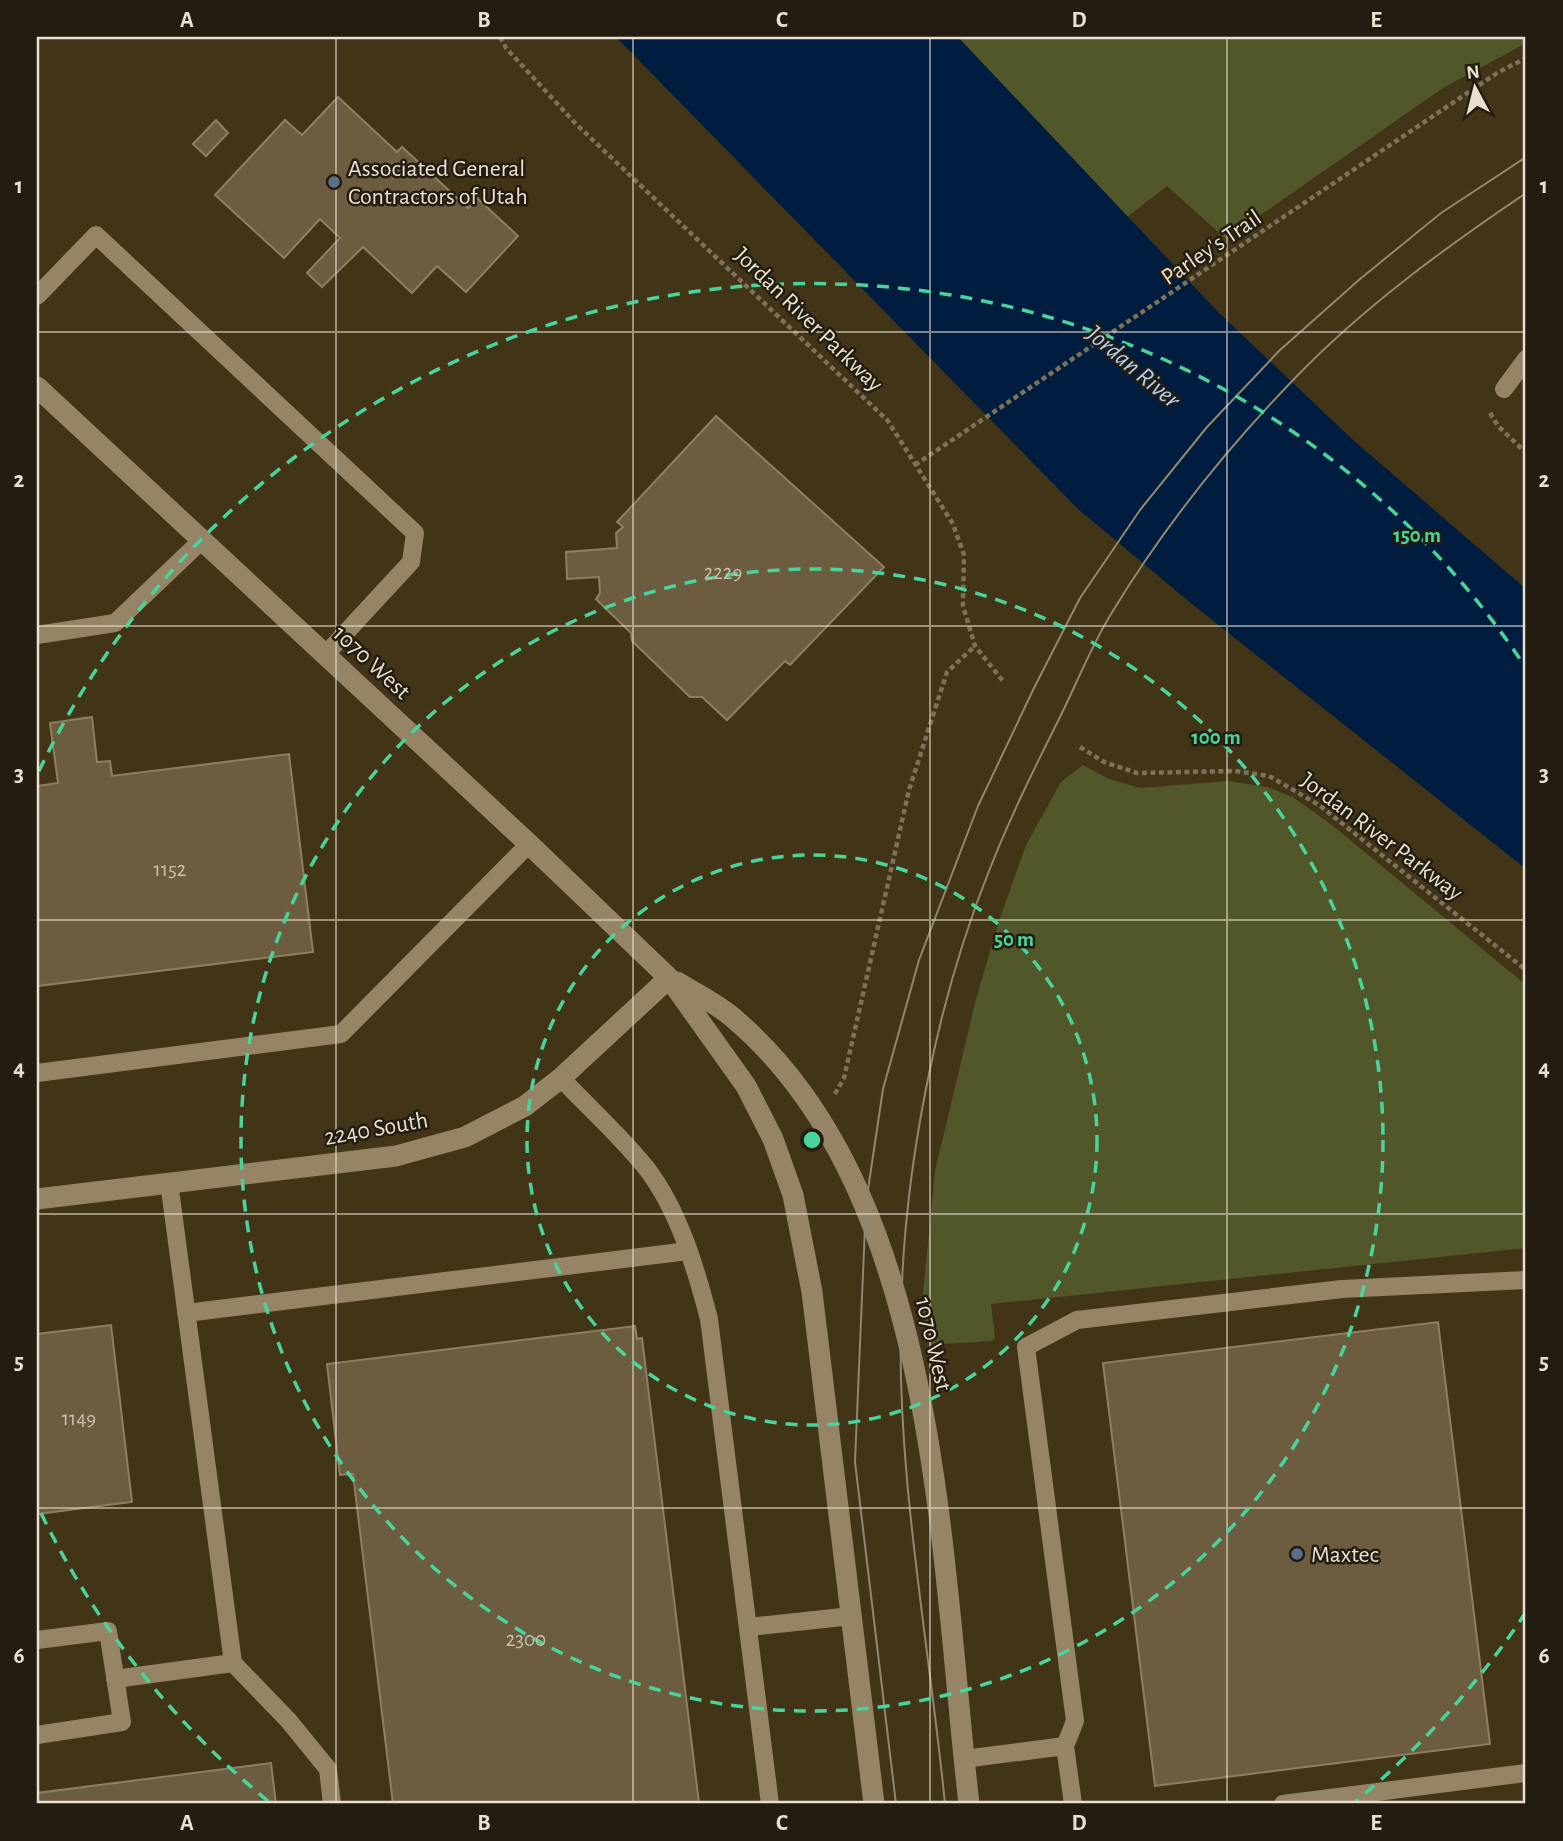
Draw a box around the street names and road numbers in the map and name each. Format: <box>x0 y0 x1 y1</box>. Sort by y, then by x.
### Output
street label: Parley's Trail <box>1157 206 1266 290</box>
street label: Jordan River Parkway <box>730 243 887 396</box>
street label: 1070 West <box>328 621 415 704</box>
street label: Jordan River Parkway <box>1296 768 1467 905</box>
street label: 2240 South <box>322 1108 430 1150</box>
street label: 1070 West <box>911 1295 956 1394</box>

